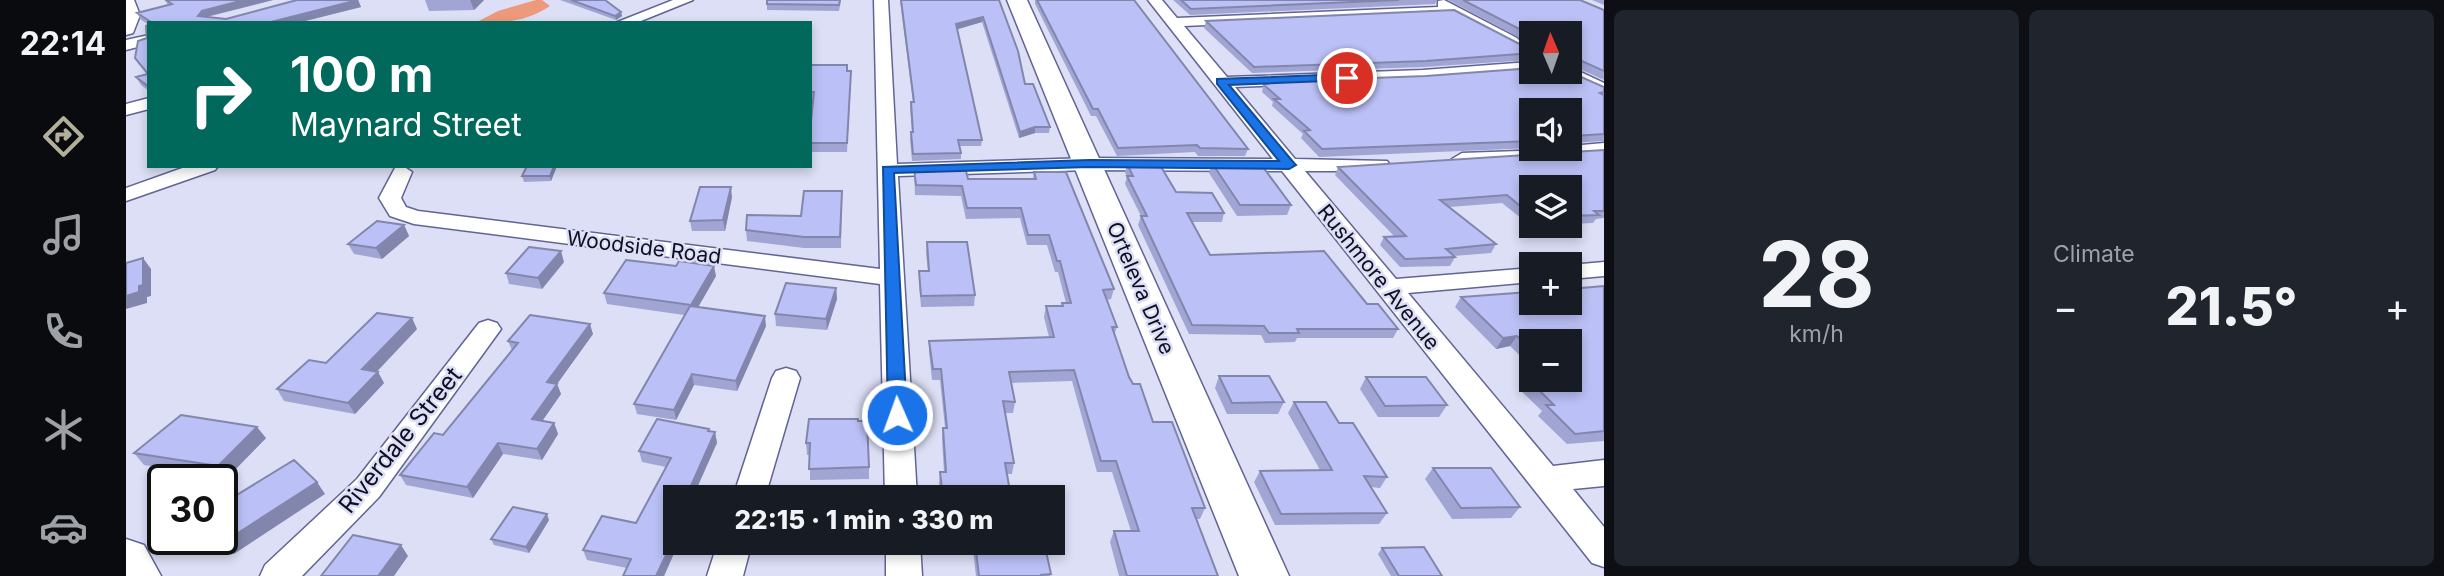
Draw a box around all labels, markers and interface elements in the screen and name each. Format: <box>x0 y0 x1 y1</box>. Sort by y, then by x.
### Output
north arrow <box>1519 21 1582 84</box>
map controls <box>1519 21 1582 392</box>
text: 22:14 <box>20 24 106 63</box>
text: 100 m <box>290 45 434 104</box>
pin <box>1317 48 1377 108</box>
icon: right <box>175 49 266 140</box>
icon: arrive <box>1328 59 1366 97</box>
button: sound <box>1519 98 1582 161</box>
text: Maynard Street <box>290 105 522 144</box>
icon: directions <box>39 112 88 161</box>
button: layers <box>1519 175 1582 238</box>
street label: Rushmore Avenue <box>1313 199 1445 355</box>
icon: music <box>39 210 88 259</box>
street label: Orteleva Drive <box>1102 218 1180 358</box>
text: 28 <box>1758 219 1875 329</box>
street label: Woodside Road <box>565 225 723 269</box>
text: Climate <box>2053 240 2135 268</box>
button: + <box>1519 252 1582 315</box>
text: 21.5° <box>2166 275 2297 338</box>
text: − <box>2053 284 2078 330</box>
text: + <box>2385 284 2410 330</box>
icon: phone <box>39 307 88 356</box>
text: km/h <box>1789 320 1844 348</box>
button: − <box>1519 329 1582 392</box>
street label: Riverdale Street <box>332 361 468 519</box>
position arrow <box>860 378 934 452</box>
icon: climate <box>39 405 88 454</box>
speed limit sign: 30 <box>147 464 238 555</box>
icon: car <box>39 503 88 552</box>
text: 22:15 · 1 min · 330 m <box>735 504 993 535</box>

